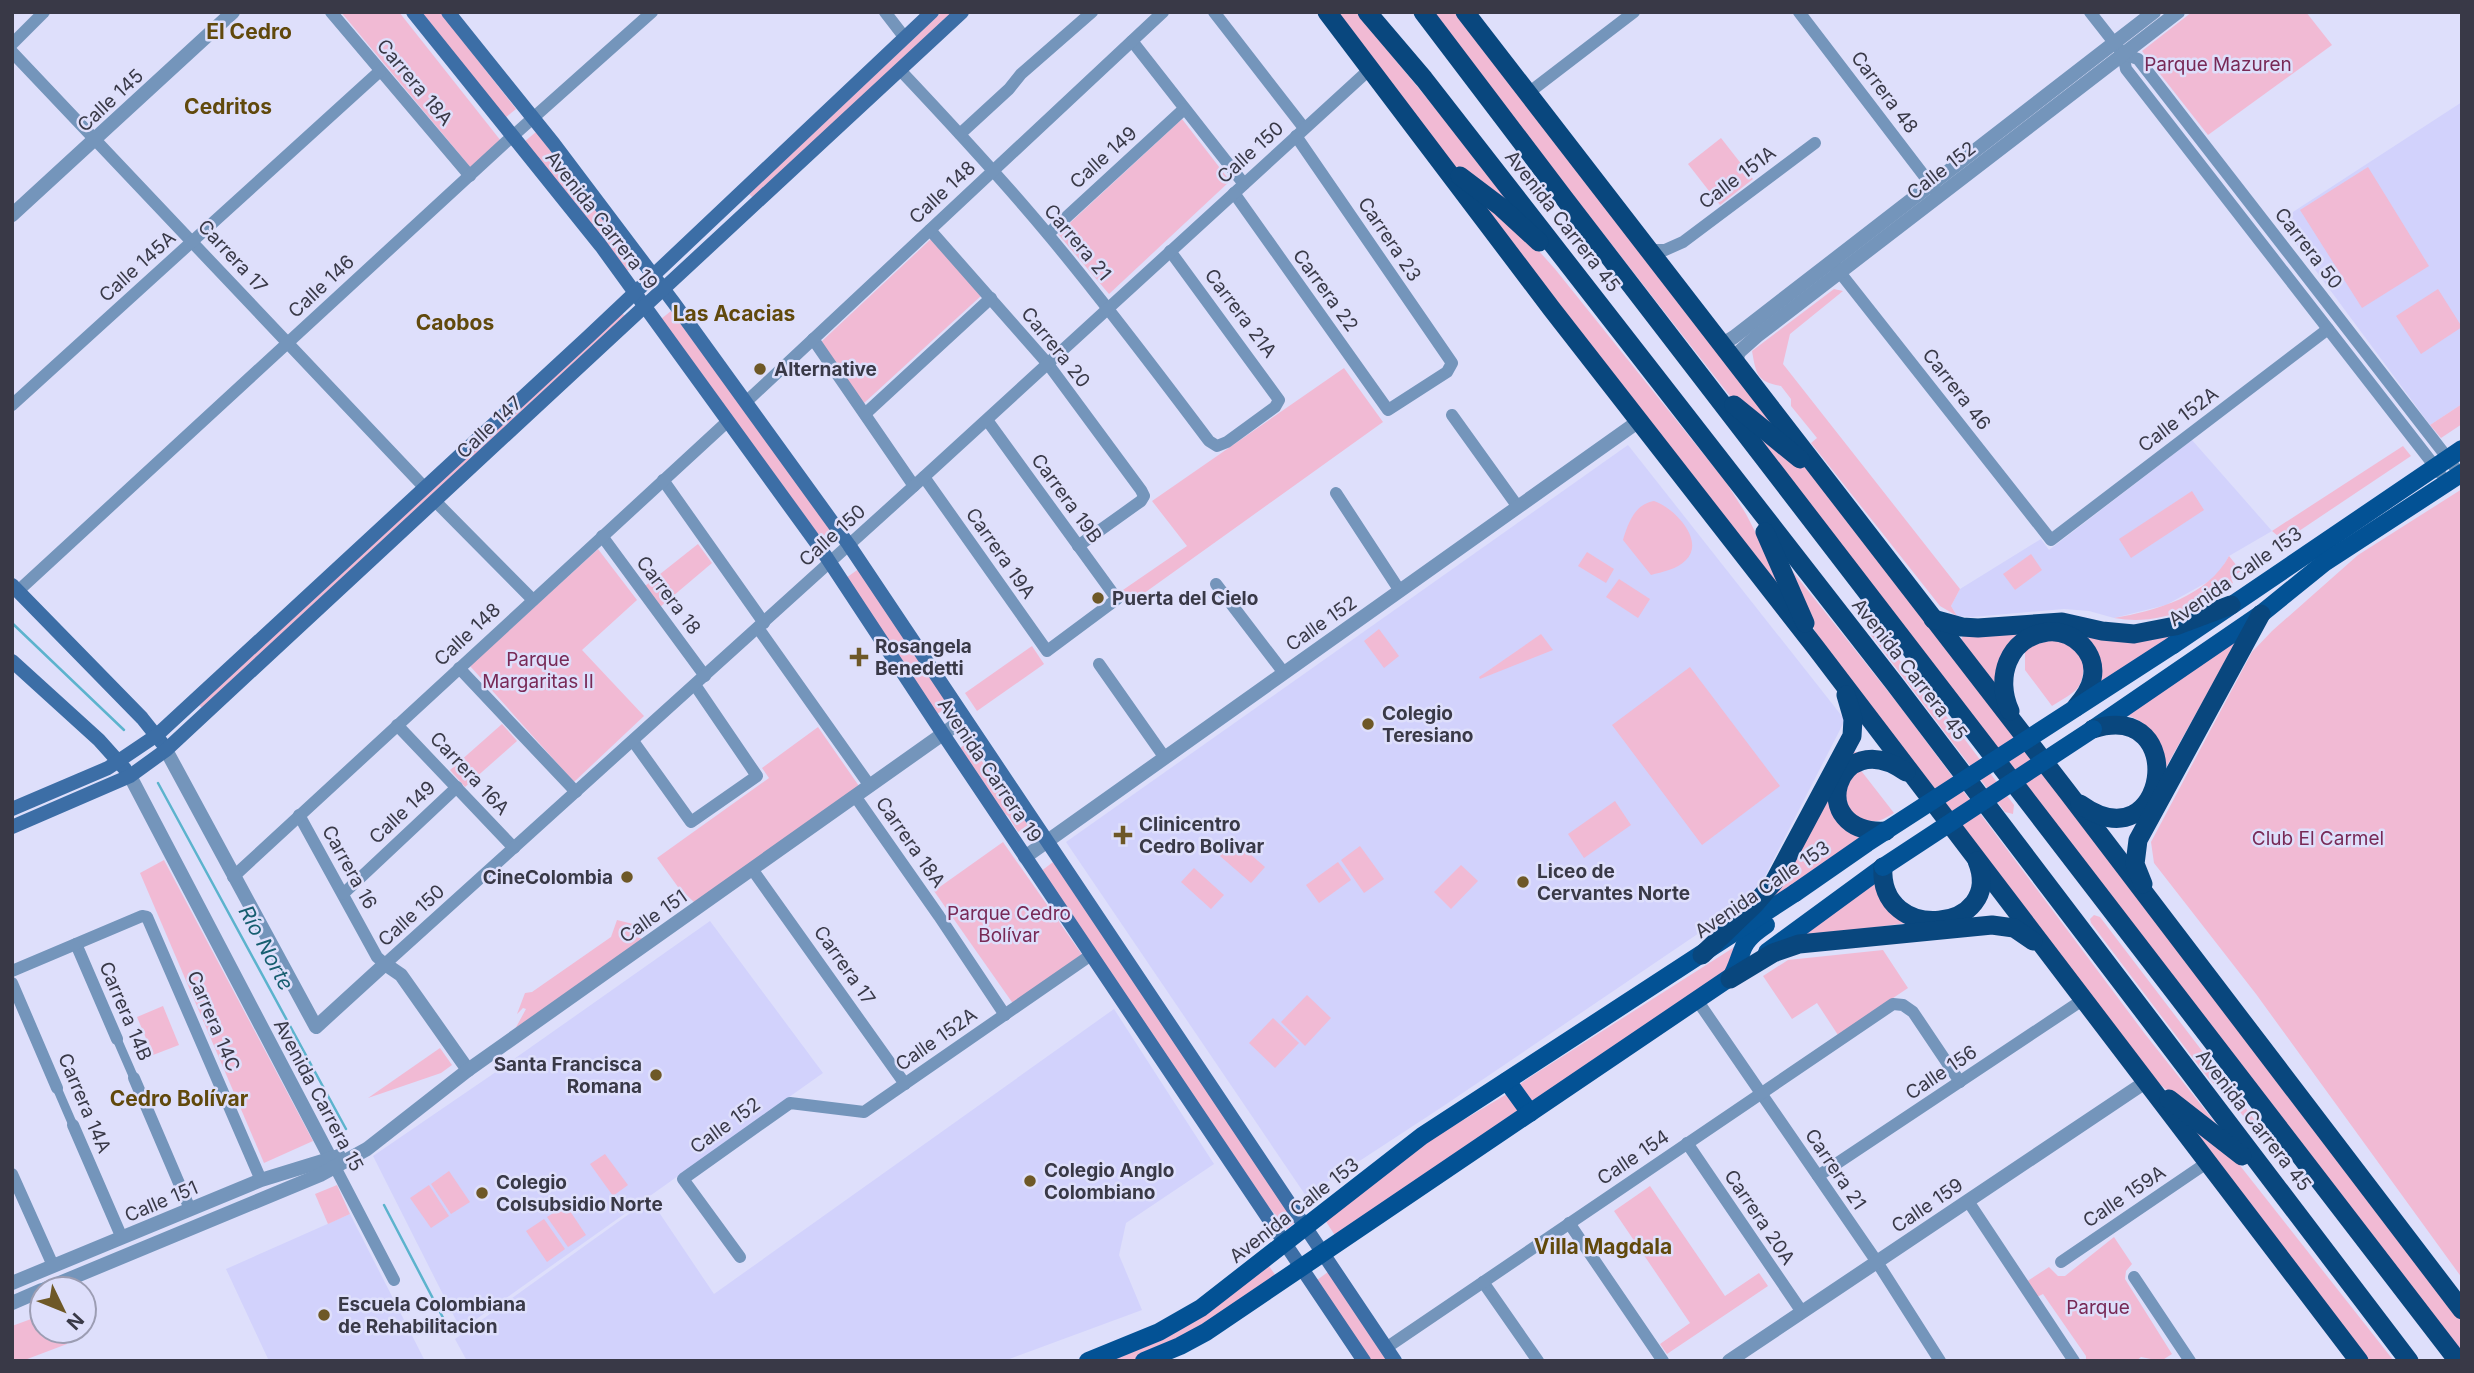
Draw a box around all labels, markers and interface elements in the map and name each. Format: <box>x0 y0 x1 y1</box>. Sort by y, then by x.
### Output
district label: El Cedro <box>206 19 292 44</box>
street label: Carrera 18A <box>372 34 457 130</box>
street label: Carrera 48 <box>1846 47 1923 138</box>
park label: Parque Mazuren <box>2144 53 2292 76</box>
street label: Calle 145 <box>73 64 148 137</box>
district label: Cedritos <box>184 94 272 119</box>
street label: Calle 150 <box>1212 117 1288 188</box>
street label: Calle 149 <box>1065 121 1141 193</box>
street label: Calle 152 <box>1902 136 1980 204</box>
street label: Calle 151A <box>1694 141 1780 214</box>
street label: Avenida Carrera 45 <box>1500 146 1625 297</box>
street label: Avenida Carrera 19 <box>540 147 663 294</box>
street label: Calle 148 <box>905 156 980 229</box>
street label: Carrera 23 <box>1353 193 1426 286</box>
street label: Carrera 21 <box>1039 200 1116 285</box>
street label: Carrera 50 <box>2270 203 2347 293</box>
street label: Carrera 17 <box>193 215 272 298</box>
street label: Calle 145A <box>94 226 180 307</box>
street label: Carrera 22 <box>1288 245 1363 336</box>
street label: Calle 146 <box>284 250 359 323</box>
street label: Carrera 21A <box>1200 264 1282 362</box>
district label: Las Acacias <box>673 301 795 326</box>
street label: Carrera 20 <box>1016 303 1095 392</box>
district label: Caobos <box>416 310 494 335</box>
street label: Carrera 46 <box>1918 344 1996 435</box>
place label: Alternative <box>774 358 877 381</box>
marker: Alternative <box>752 361 768 377</box>
street label: Calle 152A <box>2134 382 2223 457</box>
street label: Calle 147 <box>452 391 527 463</box>
street label: Carrera 19B <box>1026 449 1107 548</box>
street label: Calle 150 <box>794 500 870 571</box>
street label: Carrera 19A <box>961 503 1040 603</box>
street label: Avenida Calle 153 <box>2164 522 2307 631</box>
street label: Carrera 18 <box>632 551 706 639</box>
place label: Puerta del Cielo <box>1112 587 1258 610</box>
marker: Puerta del Cielo <box>1090 590 1106 606</box>
street label: Calle 152 <box>1281 591 1361 656</box>
street label: Avenida Carrera 45 <box>1847 594 1972 745</box>
street label: Calle 148 <box>430 598 505 671</box>
place label: Rosangela Benedetti <box>875 635 972 680</box>
marker: Rosangela Benedetti <box>849 647 869 667</box>
park label: Parque Margaritas II <box>482 648 594 693</box>
street label: Avenida Carrera 19 <box>933 694 1046 847</box>
place label: Colegio Teresiano <box>1382 702 1473 747</box>
marker: Colegio Teresiano <box>1360 716 1376 732</box>
street label: Carrera 16A <box>425 727 514 820</box>
street label: Calle 149 <box>365 776 440 849</box>
street label: Carrera 18A <box>871 792 950 892</box>
place label: Clinicentro Cedro Bolivar <box>1139 813 1265 858</box>
street label: Carrera 16 <box>317 821 382 913</box>
marker: Clinicentro Cedro Bolivar <box>1113 825 1133 845</box>
park label: Club El Carmel <box>2252 827 2384 850</box>
street label: Avenida Calle 153 <box>1690 836 1834 943</box>
place label: Liceo de Cervantes Norte <box>1537 860 1690 905</box>
place label: CineColombia <box>483 866 613 889</box>
marker: CineColombia <box>619 869 635 885</box>
marker: Liceo de Cervantes Norte <box>1515 874 1531 890</box>
street label: Calle 150 <box>373 880 449 951</box>
street label: Calle 151 <box>615 885 691 948</box>
water label: Río Norte <box>234 901 299 994</box>
park label: Parque Cedro Bolívar <box>947 902 1071 947</box>
street label: Carrera 17 <box>809 921 880 1009</box>
street label: Carrera 14B <box>94 958 157 1064</box>
street label: Carrera 14C <box>182 967 245 1075</box>
street label: Calle 152A <box>891 1003 981 1076</box>
street label: Avenida Carrera 15 <box>269 1015 368 1175</box>
street label: Calle 156 <box>1901 1040 1981 1105</box>
street label: Avenida Carrera 45 <box>2191 1045 2316 1196</box>
street label: Carrera 14A <box>53 1050 116 1157</box>
place label: Santa Francisca Romana <box>494 1053 642 1098</box>
marker: Santa Francisca Romana <box>648 1067 664 1083</box>
district label: Cedro Bolívar <box>110 1086 249 1111</box>
street label: Calle 152 <box>686 1092 765 1159</box>
street label: Calle 154 <box>1593 1125 1674 1190</box>
street label: Carrera 21 <box>1800 1125 1871 1214</box>
street label: Avenida Calle 153 <box>1225 1153 1364 1268</box>
place label: Colegio Anglo Colombiano <box>1044 1159 1174 1204</box>
street label: Calle 159A <box>2079 1161 2170 1232</box>
street label: Carrera 20A <box>1719 1165 1800 1269</box>
place label: Colegio Colsubsidio Norte <box>496 1171 663 1216</box>
marker: Colegio Anglo Colombiano <box>1022 1173 1038 1189</box>
street label: Calle 159 <box>1887 1173 1967 1238</box>
street label: Calle 151 <box>121 1176 201 1227</box>
marker: Colegio Colsubsidio Norte <box>474 1185 490 1201</box>
district label: Villa Magdala <box>1534 1234 1672 1259</box>
north arrow <box>28 1275 98 1345</box>
place label: Escuela Colombiana de Rehabilitacion <box>338 1293 526 1338</box>
park label: Parque <box>2066 1296 2130 1319</box>
marker: Escuela Colombiana de Rehabilitacion <box>316 1307 332 1323</box>
text: N <box>62 1308 88 1334</box>

